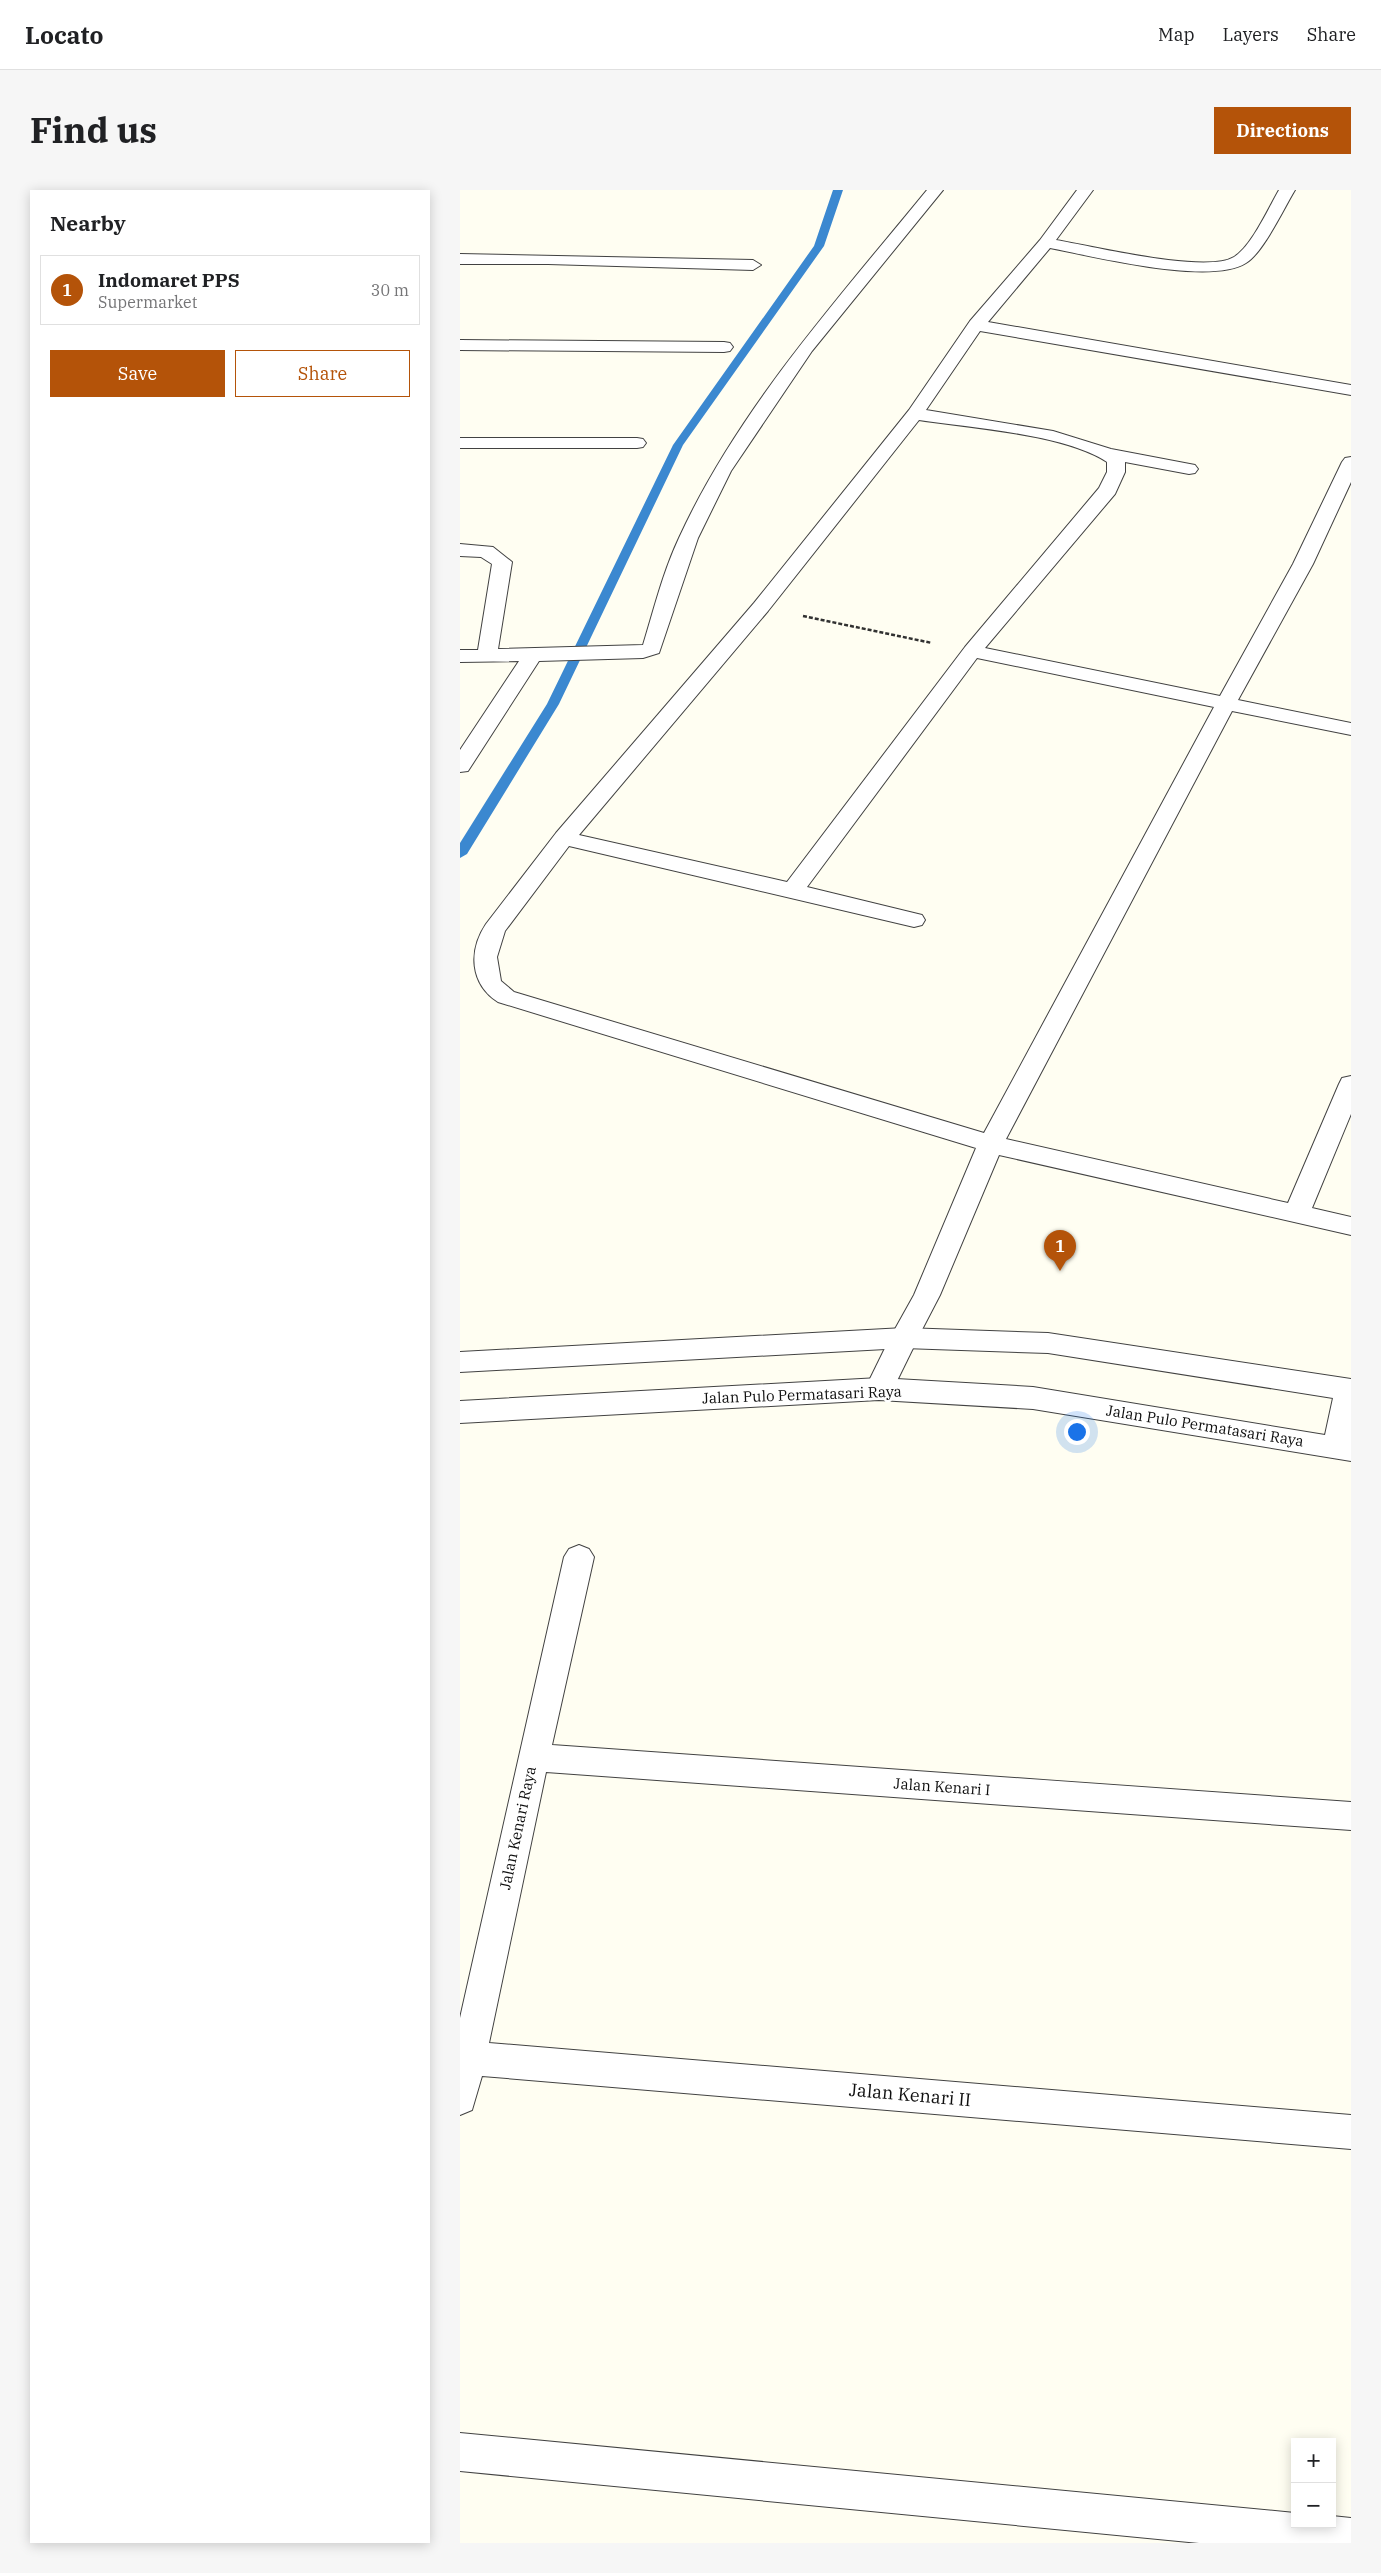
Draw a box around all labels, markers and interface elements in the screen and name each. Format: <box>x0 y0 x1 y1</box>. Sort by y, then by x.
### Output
text: Locato <box>25 19 103 51</box>
text: Map <box>1158 23 1195 46</box>
text: Layers <box>1223 23 1279 46</box>
text: Share <box>1307 23 1356 46</box>
text: Find us <box>30 107 157 153</box>
button: Directions <box>1214 107 1351 154</box>
text: Nearby <box>50 209 126 237</box>
text: Indomaret PPS <box>98 268 240 292</box>
text: 1 <box>62 280 72 300</box>
text: 30 m <box>371 280 409 300</box>
text: Supermarket <box>98 292 197 312</box>
button: Save <box>50 350 225 397</box>
button: Share <box>235 350 410 397</box>
pin: 1 <box>1044 1230 1076 1271</box>
street label: Jalan Pulo Permatasari Raya <box>702 1382 902 1407</box>
street label: Jalan Pulo Permatasari Raya <box>1105 1400 1305 1451</box>
your location <box>1064 1419 1090 1445</box>
street label: Jalan Kenari Raya <box>495 1764 540 1891</box>
street label: Jalan Kenari I <box>893 1774 991 1799</box>
street label: Jalan Kenari II <box>848 2078 972 2111</box>
map controls <box>1291 2438 1336 2528</box>
button: + <box>1291 2438 1336 2483</box>
button: − <box>1291 2483 1336 2528</box>

